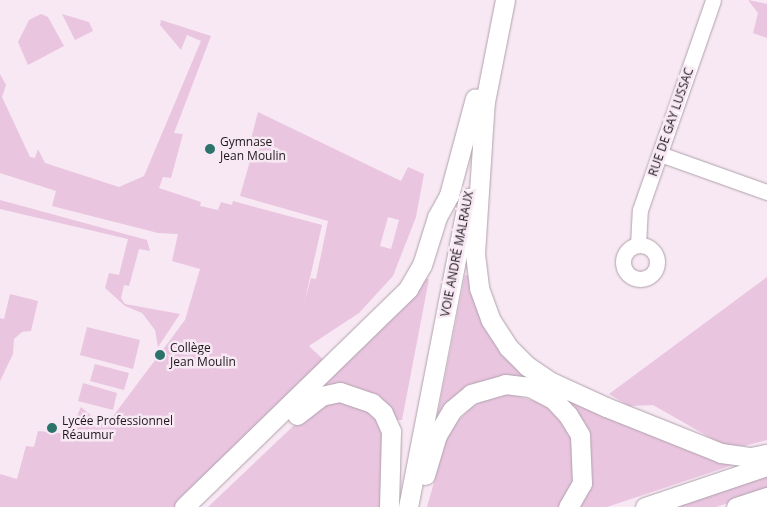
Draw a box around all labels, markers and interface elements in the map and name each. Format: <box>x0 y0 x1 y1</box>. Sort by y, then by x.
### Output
street label: RUE DE GAY LUSSAC <box>646 66 696 178</box>
place label: Gymnase Jean Moulin <box>220 135 286 163</box>
marker: Gymnase Jean Moulin <box>204 143 216 155</box>
street label: VOIE ANDRÉ MALRAUX <box>438 190 476 318</box>
place label: Collège Jean Moulin <box>170 341 236 369</box>
marker: Collège Jean Moulin <box>154 349 166 361</box>
place label: Lycée Professionnel Réaumur <box>62 414 173 442</box>
marker: Lycée Professionnel Réaumur <box>46 422 58 434</box>

